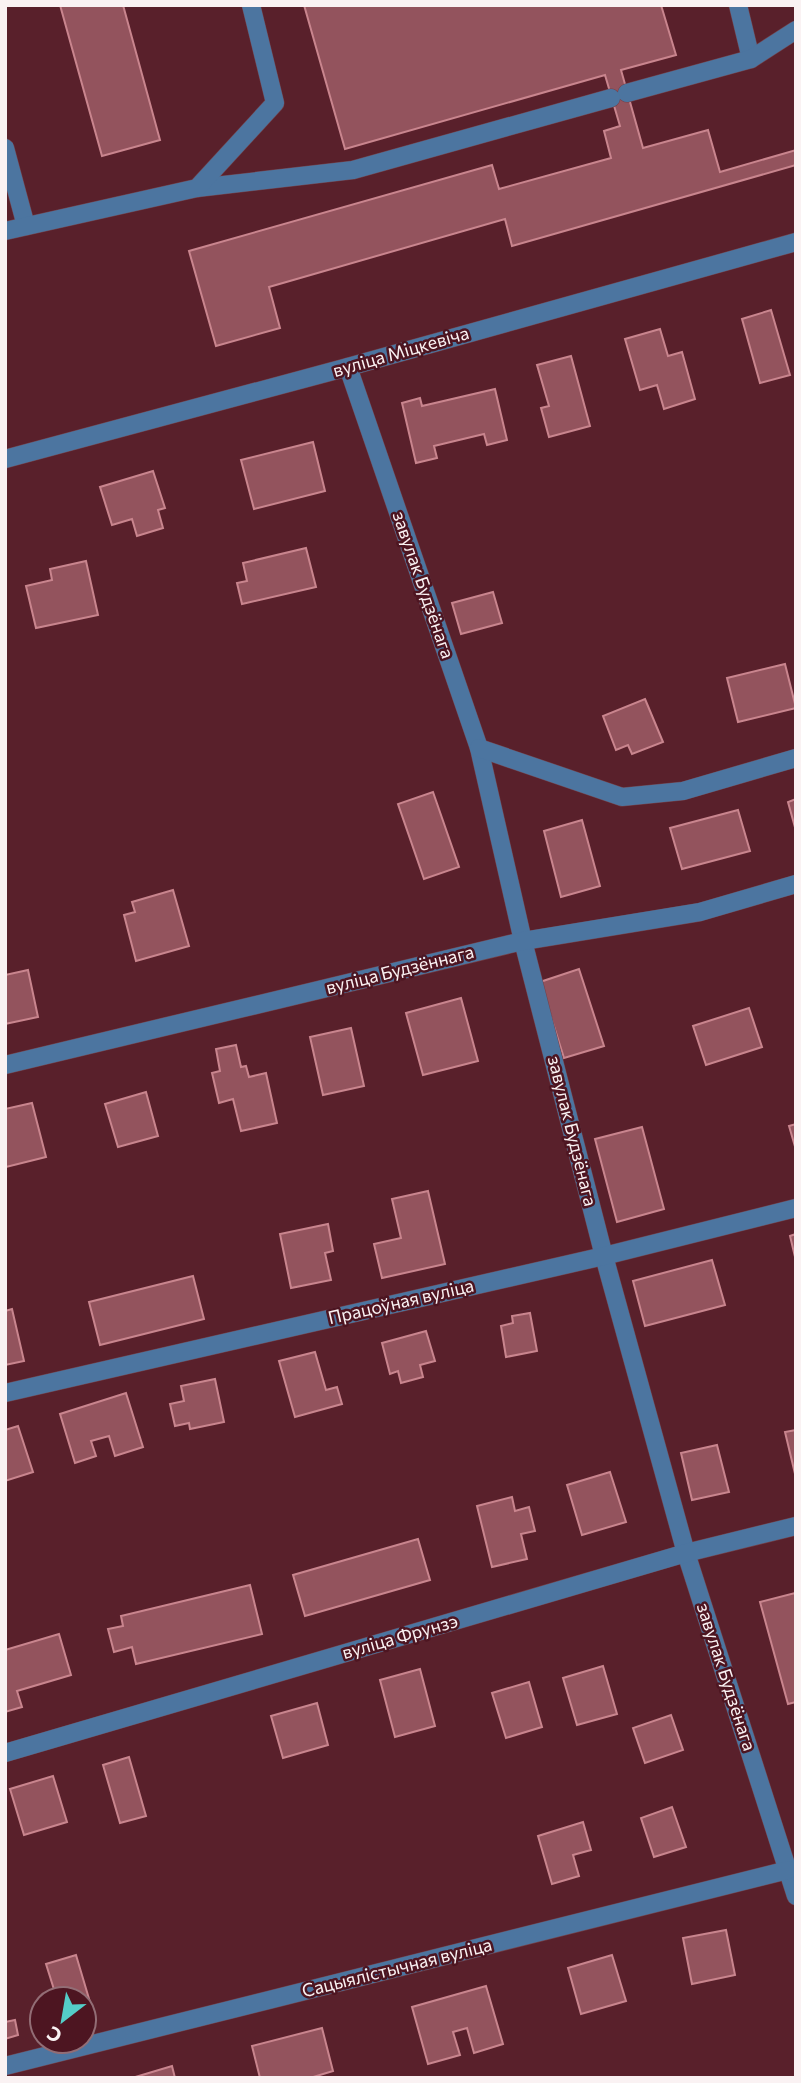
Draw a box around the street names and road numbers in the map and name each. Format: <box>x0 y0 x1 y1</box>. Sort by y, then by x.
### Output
street label: вуліца Міцкевіча <box>330 321 471 381</box>
street label: завулак Будзёнага <box>388 508 459 661</box>
street label: вуліца Будзённага <box>323 940 476 998</box>
street label: завулак Будзёнага <box>544 1053 602 1208</box>
street label: Працоўная вуліца <box>326 1274 476 1329</box>
street label: завулак Будзёнага <box>693 1600 761 1753</box>
street label: вуліца Фрунзэ <box>339 1609 460 1663</box>
street label: Сацыялістычная вуліца <box>299 1933 494 2001</box>

